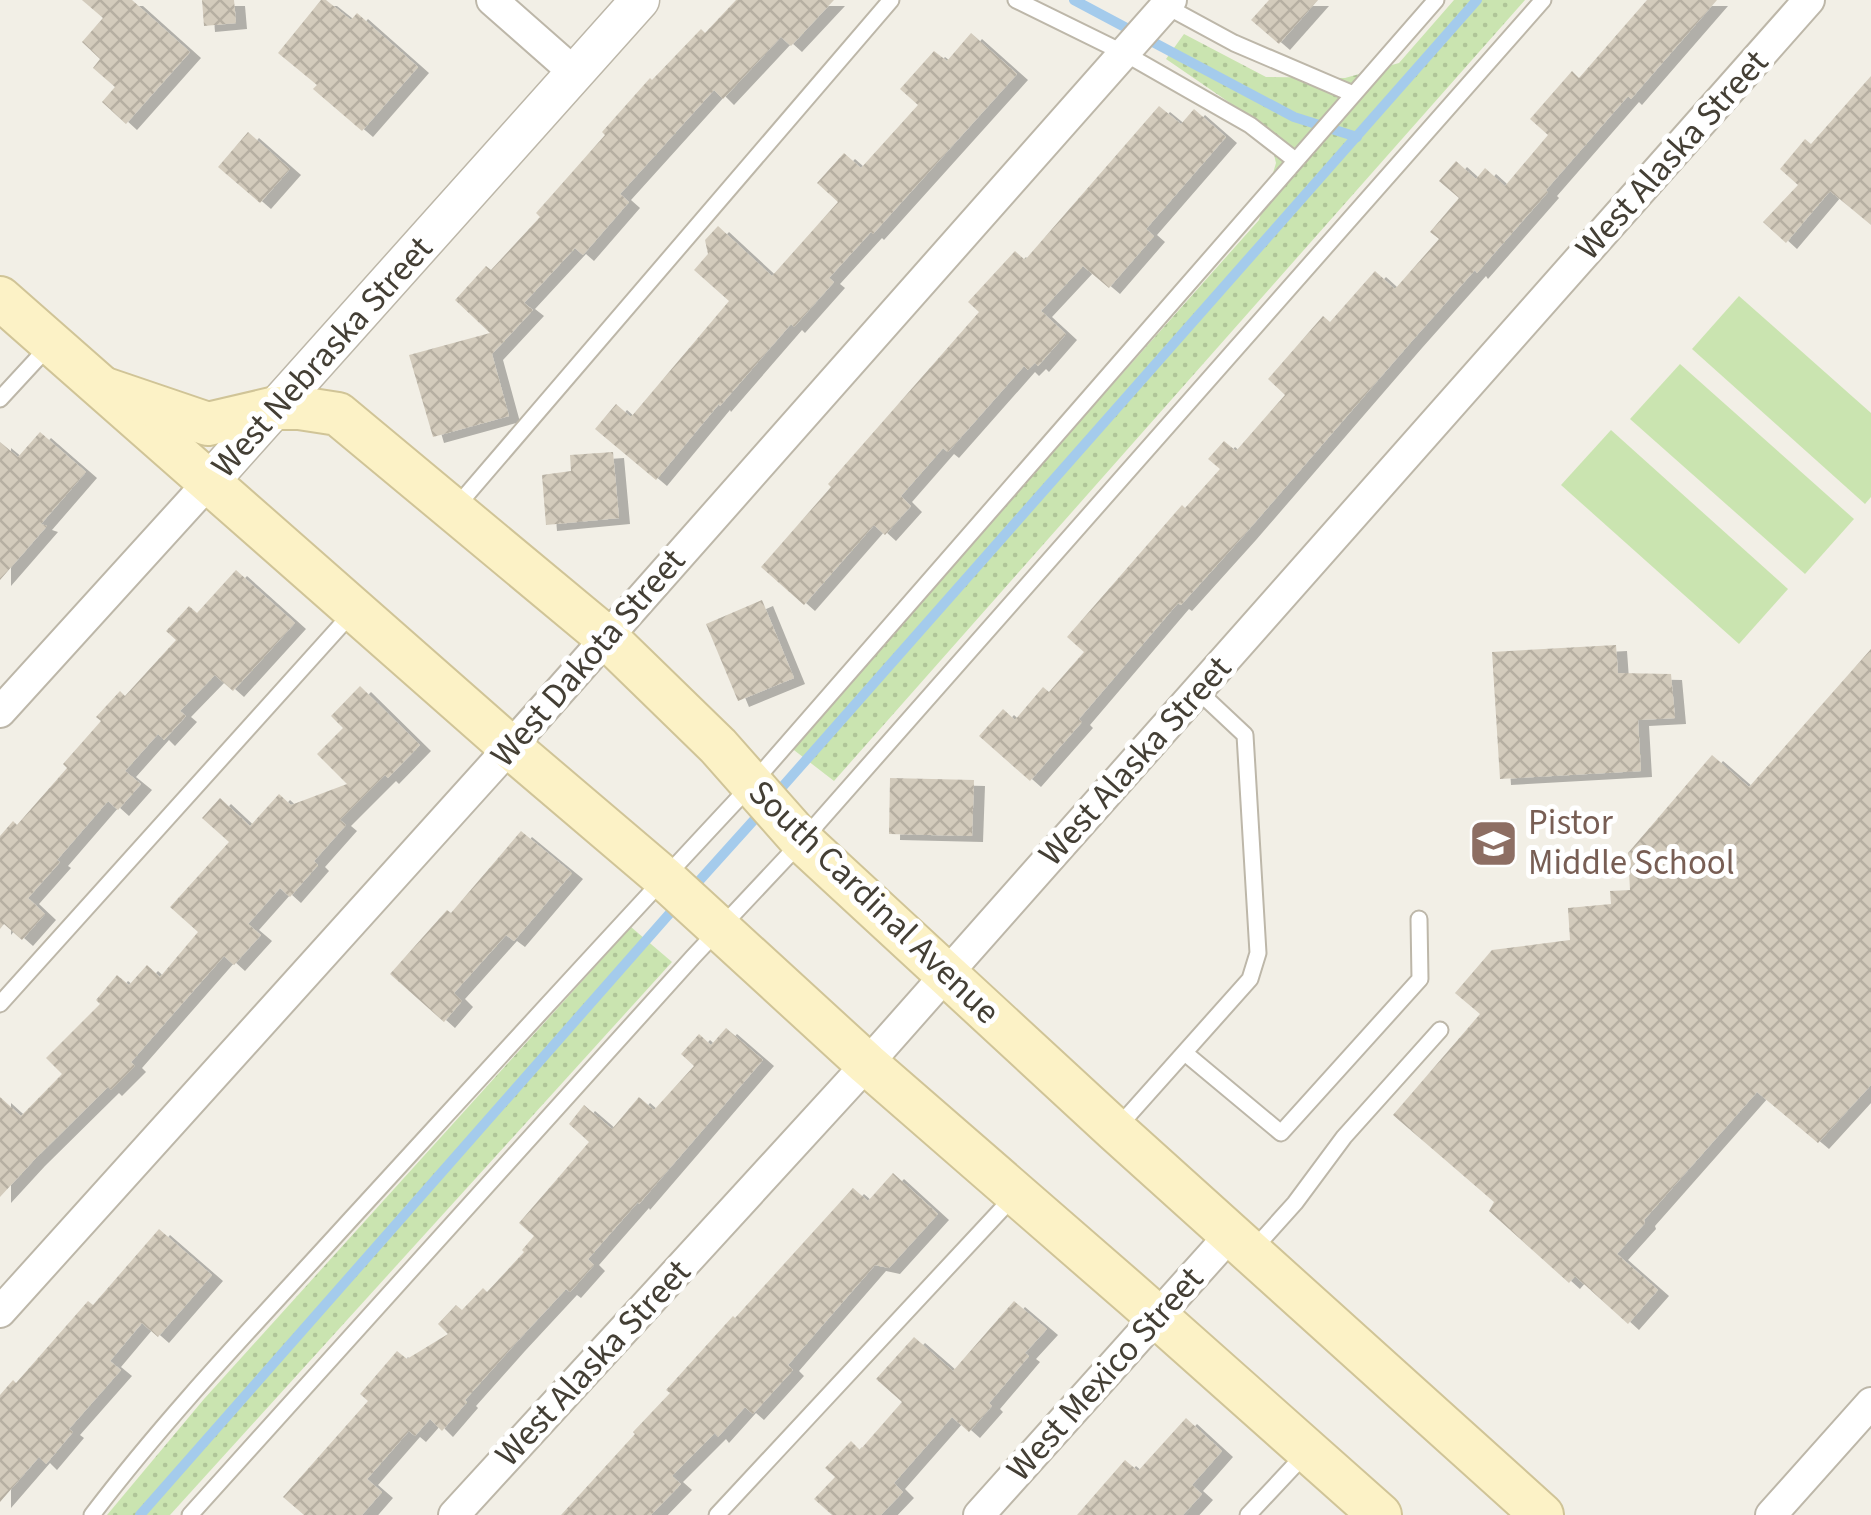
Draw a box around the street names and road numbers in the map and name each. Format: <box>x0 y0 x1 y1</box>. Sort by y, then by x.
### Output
street label: West Alaska Street <box>1564 39 1780 271</box>
street label: West Nebraska Street <box>200 225 444 489</box>
street label: West Dakota Street <box>479 538 697 778</box>
street label: West Alaska Street <box>1027 645 1243 877</box>
street label: South Cardinal Avenue <box>737 768 1011 1036</box>
street label: West Alaska Street <box>484 1248 703 1478</box>
street label: West Mexico Street <box>995 1256 1215 1492</box>

